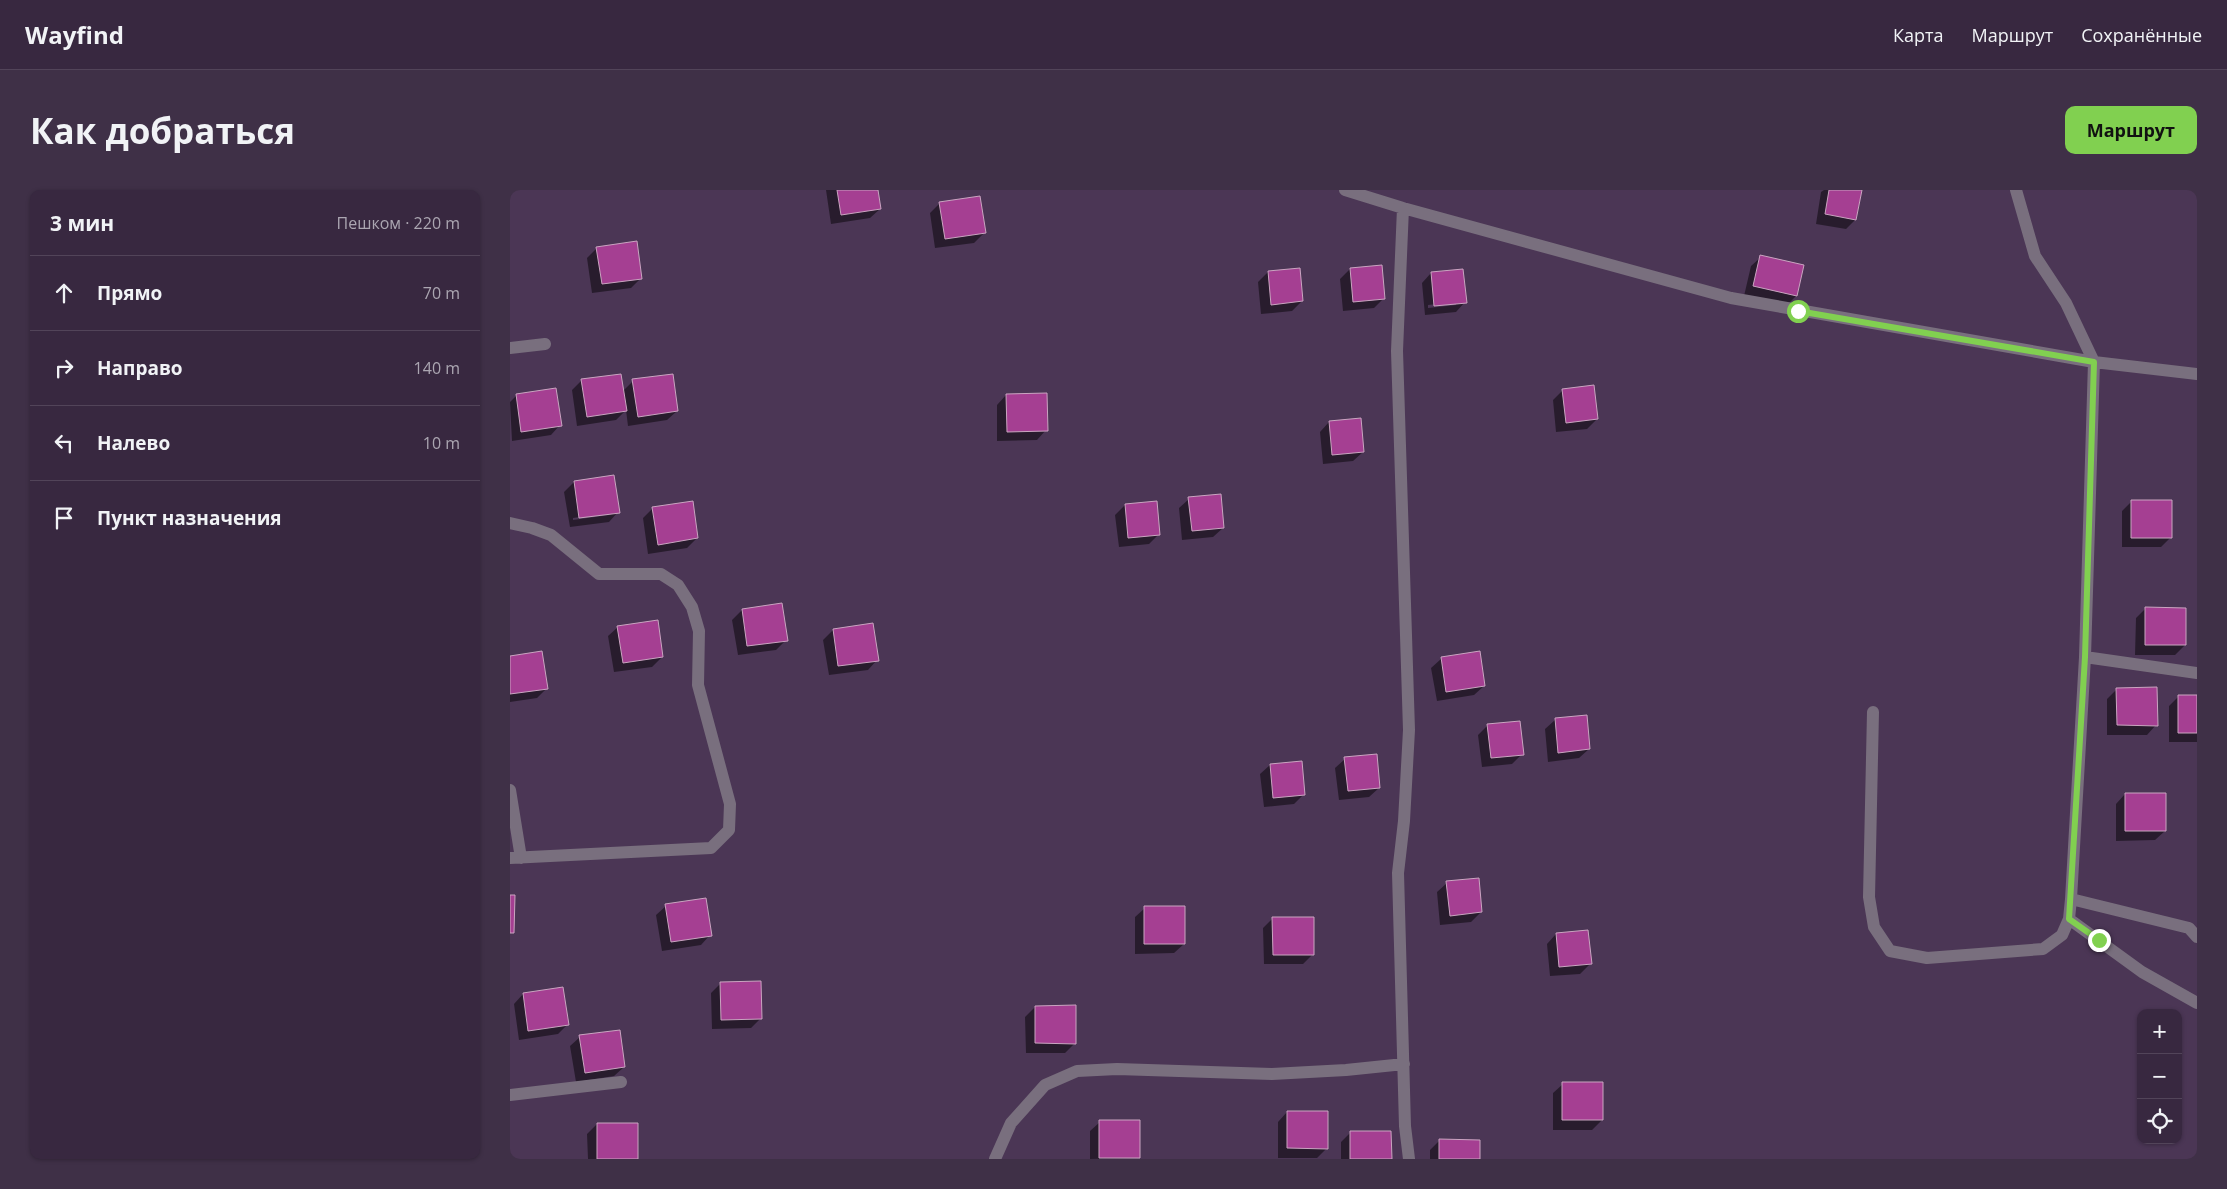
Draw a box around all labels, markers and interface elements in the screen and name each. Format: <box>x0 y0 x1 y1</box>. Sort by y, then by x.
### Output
text: Wayfind <box>25 18 124 51</box>
text: Карта <box>1893 23 1943 47</box>
text: Маршрут <box>1971 23 2053 47</box>
text: Сохранённые <box>2081 23 2202 47</box>
button: Маршрут <box>2065 106 2197 154</box>
text: Как добраться <box>30 107 295 154</box>
text: 3 мин <box>50 209 114 237</box>
text: Пешком · 220 m <box>337 212 460 234</box>
icon: ahead <box>50 279 78 307</box>
text: Прямо <box>97 280 162 306</box>
text: 70 m <box>423 282 460 304</box>
route start <box>1787 300 1810 323</box>
icon: right <box>50 354 78 382</box>
text: Направо <box>97 355 183 381</box>
text: 140 m <box>414 357 460 379</box>
icon: left <box>50 429 78 457</box>
text: Налево <box>97 430 170 456</box>
text: 10 m <box>423 432 460 454</box>
icon: arrive <box>50 504 78 532</box>
text: Пункт назначения <box>97 505 282 531</box>
route end <box>2088 929 2111 952</box>
map controls <box>2137 1009 2182 1144</box>
button: + <box>2137 1009 2182 1054</box>
button: − <box>2137 1054 2182 1099</box>
button: locate <box>2137 1099 2182 1144</box>

